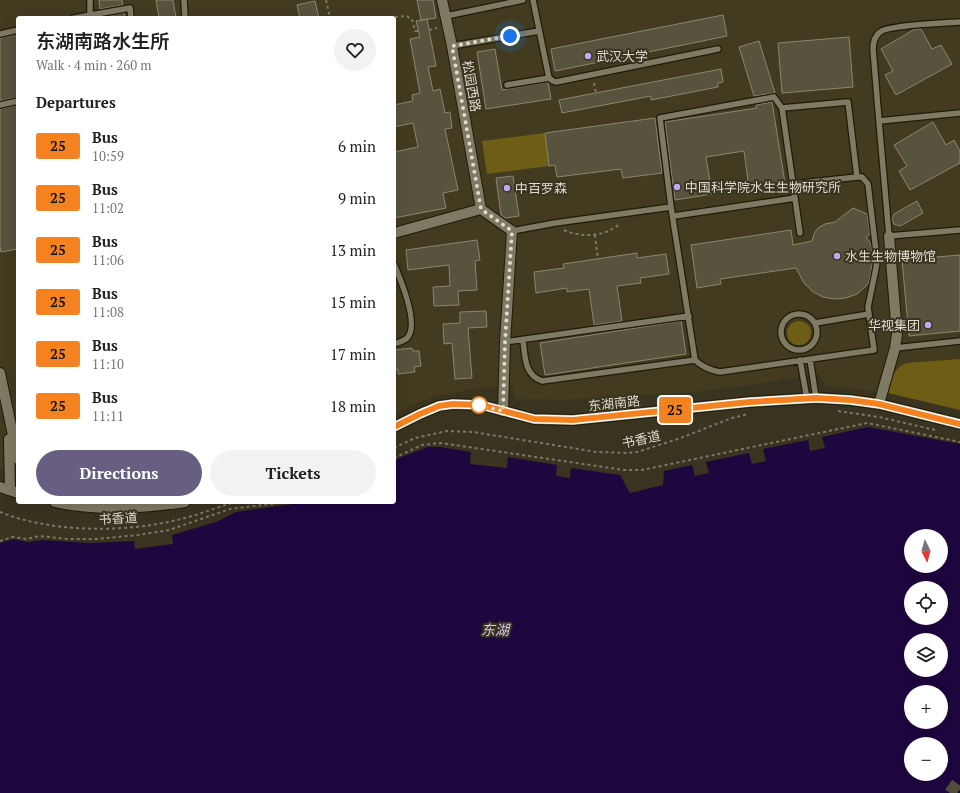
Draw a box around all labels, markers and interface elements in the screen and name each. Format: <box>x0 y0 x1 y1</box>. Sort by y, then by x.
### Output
your location <box>500 26 520 46</box>
text: 东湖南路水生所 <box>36 28 169 53</box>
button: heart <box>334 29 376 71</box>
place label: 武汉大学 <box>596 47 648 65</box>
marker: 武汉大学 <box>583 51 593 61</box>
text: Walk · 4 min · 260 m <box>36 56 151 74</box>
street label: 松园西路 <box>459 59 485 113</box>
text: Departures <box>36 92 116 112</box>
text: Bus <box>92 127 118 147</box>
text: 25 <box>50 136 66 155</box>
text: 6 min <box>338 136 376 156</box>
text: 10:59 <box>92 147 124 165</box>
place label: 中国科学院水生生物研究所 <box>685 178 841 196</box>
text: Bus <box>92 179 118 199</box>
place label: 中百罗森 <box>515 179 567 197</box>
marker: 中国科学院水生生物研究所 <box>672 182 682 192</box>
marker: 中百罗森 <box>502 183 512 193</box>
text: 25 <box>50 188 66 207</box>
text: 9 min <box>338 188 376 208</box>
text: 11:02 <box>92 199 124 217</box>
text: Bus <box>92 231 118 251</box>
text: 25 <box>50 240 66 259</box>
text: 13 min <box>330 240 376 260</box>
place label: 水生生物博物馆 <box>845 247 936 265</box>
text: 11:06 <box>92 251 124 269</box>
marker: 水生生物博物馆 <box>832 251 842 261</box>
text: Bus <box>92 283 118 303</box>
text: 25 <box>50 292 66 311</box>
text: 15 min <box>330 292 376 312</box>
text: 11:08 <box>92 303 124 321</box>
place label: 华视集团 <box>868 316 920 334</box>
marker: 华视集团 <box>923 320 933 330</box>
text: Bus <box>92 335 118 355</box>
text: 25 <box>50 344 66 363</box>
text: 17 min <box>330 344 376 364</box>
text: 11:10 <box>92 355 124 373</box>
text: Bus <box>92 387 118 407</box>
street label: 东湖南路 <box>587 391 641 415</box>
text: 25 <box>50 396 66 415</box>
text: 18 min <box>330 396 376 416</box>
unlabelled marker <box>470 396 488 414</box>
line badge: 25 <box>657 397 693 423</box>
text: 25 <box>667 400 683 419</box>
text: 11:11 <box>92 407 124 425</box>
street label: 书香道 <box>620 426 662 452</box>
button: Directions <box>36 450 202 496</box>
button: Tickets <box>210 450 376 496</box>
street label: 书香道 <box>98 508 138 528</box>
north arrow <box>904 529 948 573</box>
map controls <box>904 529 948 781</box>
button: locate <box>904 581 948 625</box>
water label: 东湖 <box>481 620 511 639</box>
button: layers <box>904 633 948 677</box>
button: + <box>904 685 948 729</box>
button: − <box>904 737 948 781</box>

